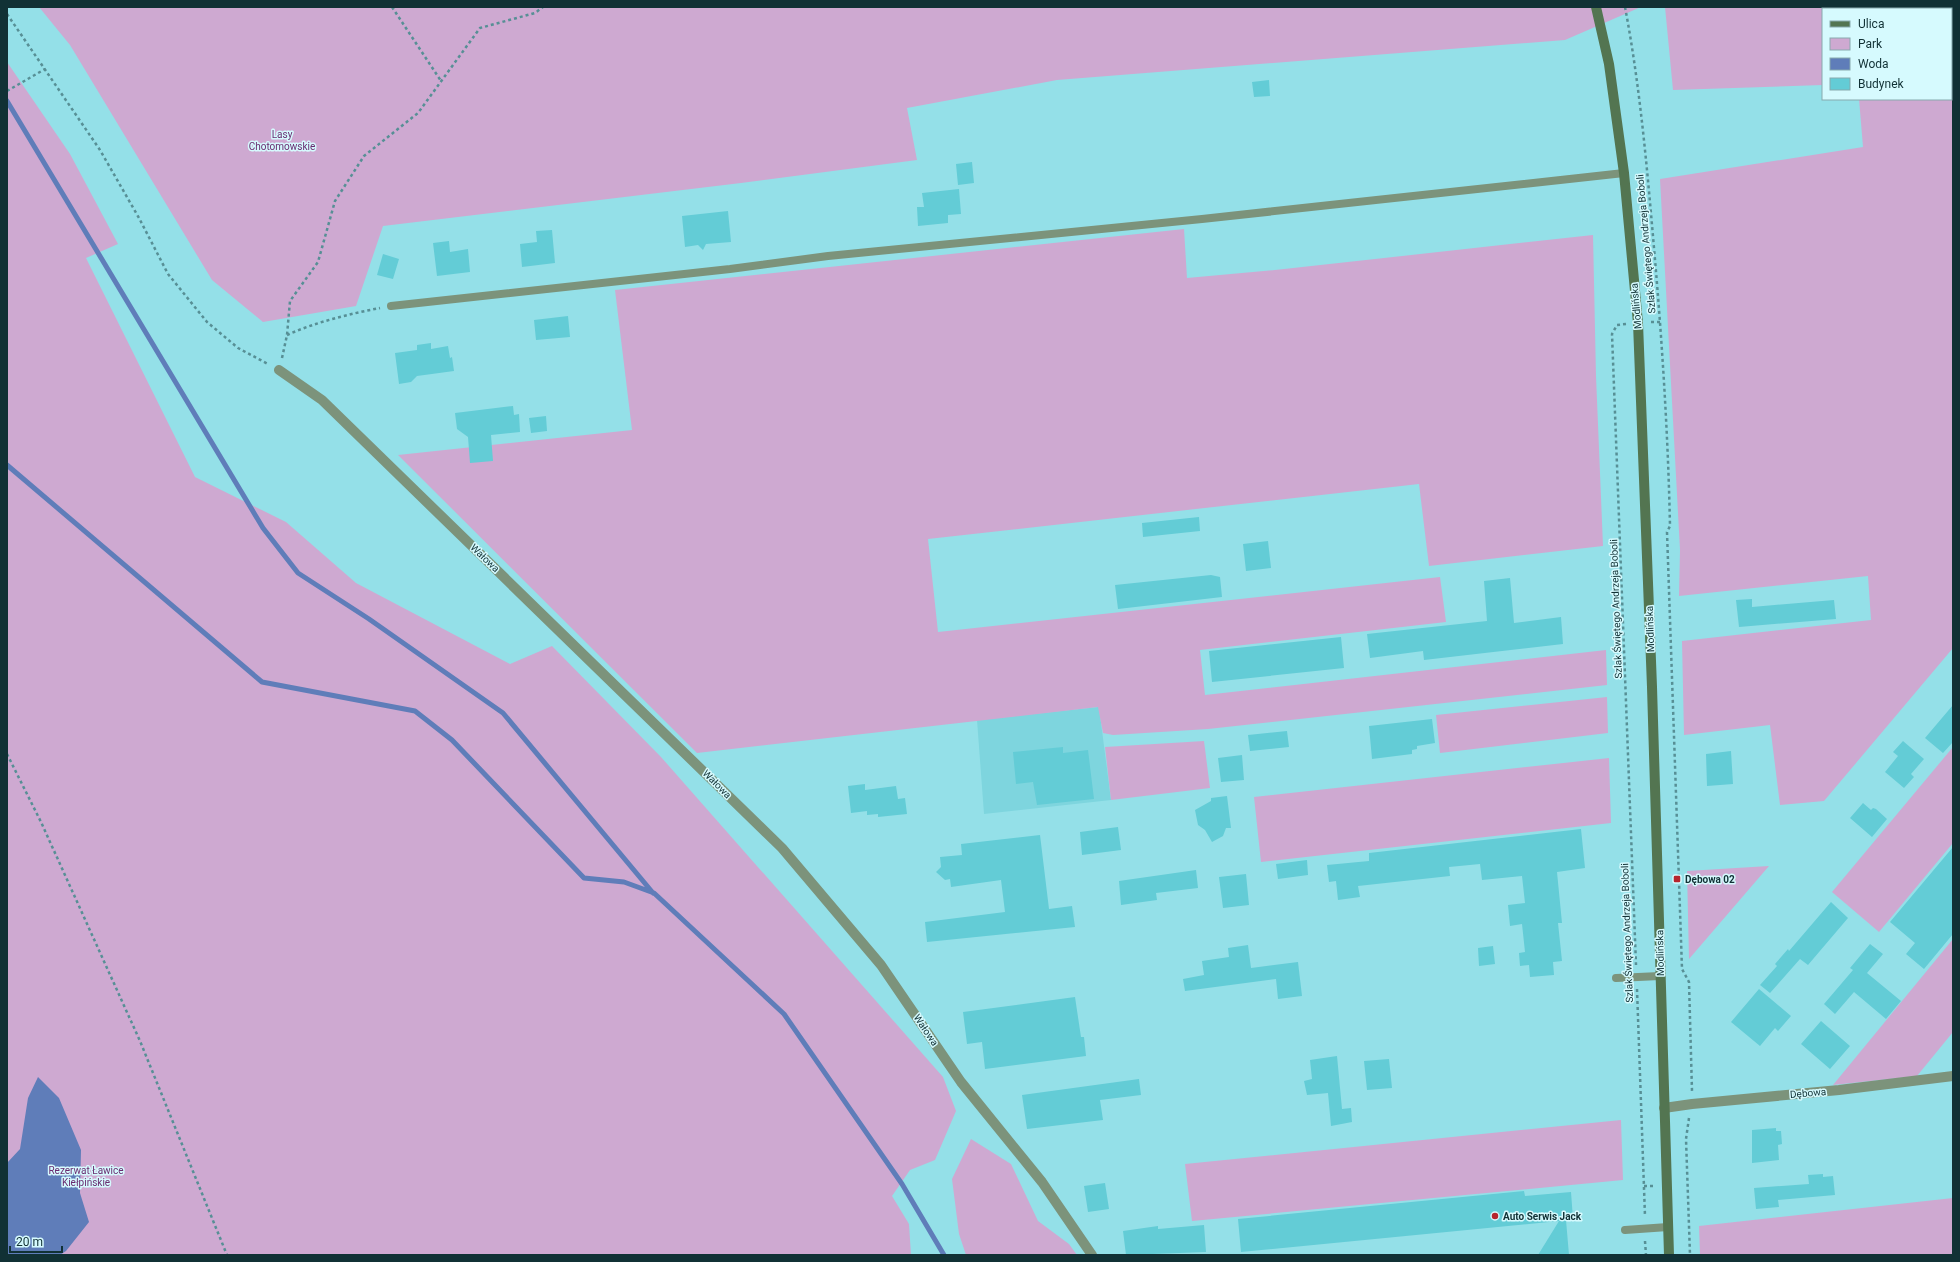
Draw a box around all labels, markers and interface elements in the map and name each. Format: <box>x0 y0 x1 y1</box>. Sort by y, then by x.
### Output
legend <box>1822 8 1952 100</box>
text: Ulica <box>1858 17 1884 31</box>
text: Park <box>1858 37 1883 51</box>
text: Woda <box>1858 57 1889 71</box>
text: Budynek <box>1858 77 1905 91</box>
park label: Lasy Chotomowskie <box>249 129 315 152</box>
street label: Szlak Świętego Andrzeja Boboli <box>1633 174 1658 314</box>
street label: Modlińska <box>1629 283 1643 329</box>
street label: Szlak Świętego Andrzeja Boboli <box>1607 539 1624 679</box>
street label: Wałowa <box>468 542 502 574</box>
street label: Modlińska <box>1644 606 1656 652</box>
street label: Wałowa <box>701 768 733 800</box>
street label: Szlak Świętego Andrzeja Boboli <box>1618 863 1635 1003</box>
marker: Dębowa 02 <box>1672 874 1682 884</box>
place label: Dębowa 02 <box>1685 874 1735 885</box>
street label: Modlińska <box>1654 930 1666 976</box>
street label: Wałowa <box>912 1012 940 1048</box>
street label: Dębowa <box>1790 1086 1826 1100</box>
park label: Rezerwat Ławice Kiełpińskie <box>48 1165 124 1188</box>
marker: Auto Serwis Jack <box>1490 1211 1500 1221</box>
place label: Auto Serwis Jack <box>1503 1211 1582 1222</box>
scale bar <box>10 1228 62 1254</box>
text: 20 m <box>16 1235 43 1249</box>

